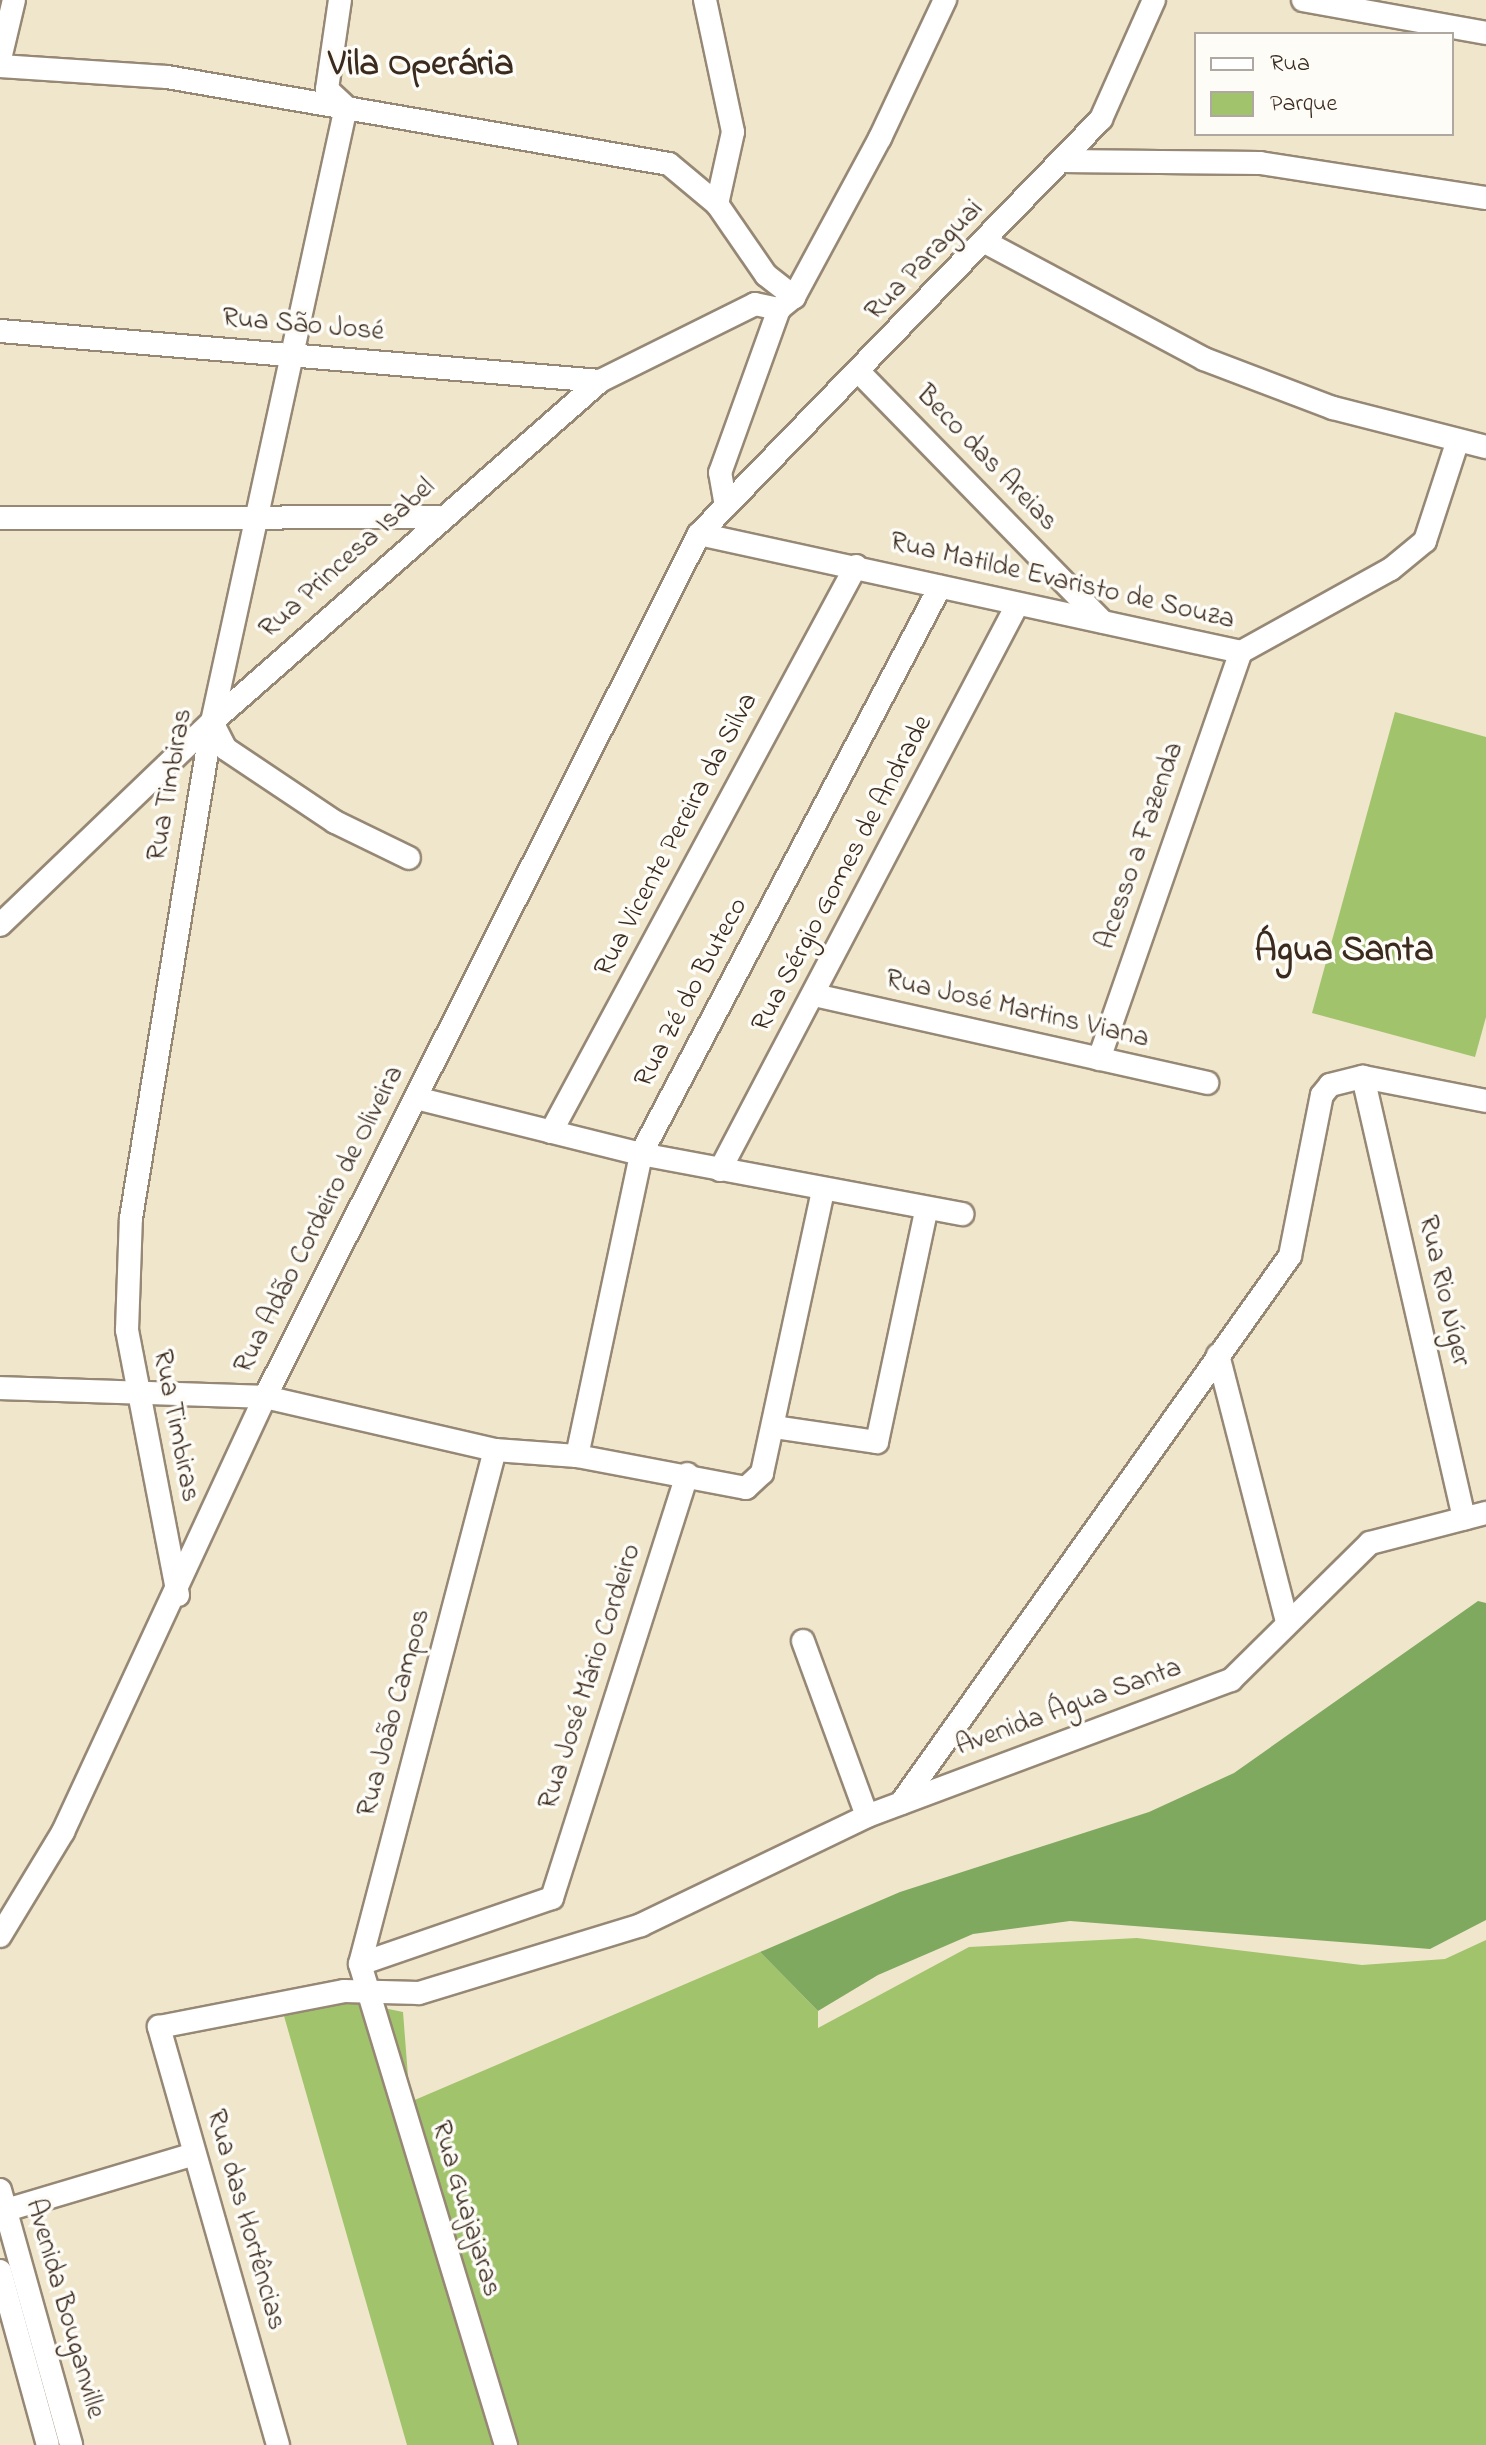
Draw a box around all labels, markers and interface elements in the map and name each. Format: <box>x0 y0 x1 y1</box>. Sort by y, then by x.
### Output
legend <box>1194 32 1454 136</box>
district label: Vila Operária <box>328 44 514 88</box>
text: Rua <box>1270 47 1310 82</box>
text: Parque <box>1270 87 1337 122</box>
street label: Rua Paraguai <box>859 193 991 329</box>
street label: Rua São José <box>221 302 385 350</box>
street label: Beco das Areias <box>908 379 1064 539</box>
street label: Rua Princesa Isabel <box>253 471 443 647</box>
street label: Rua Matilde Evaristo de Souza <box>886 526 1238 638</box>
street label: Rua Vicente Pereira da Silva <box>588 687 766 983</box>
street label: Rua Timbiras <box>141 706 201 864</box>
street label: Rua Sérgio Gomes de Andrade <box>745 710 941 1038</box>
street label: Acesso a Fazenda <box>1090 738 1192 954</box>
street label: Rua Zé do Buteco <box>628 892 756 1094</box>
district label: Água Santa <box>1254 930 1434 974</box>
street label: Rua José Martins Viana <box>882 963 1152 1057</box>
street label: Rua Adão Cordeiro de Oliveira <box>228 1061 412 1379</box>
street label: Rua Rio Níger <box>1409 1212 1477 1370</box>
street label: Rua Timbiras <box>144 1347 206 1505</box>
street label: Rua José Mário Cordeiro <box>532 1540 650 1814</box>
street label: Rua João Campos <box>351 1605 439 1821</box>
street label: Avenida Água Santa <box>952 1652 1186 1764</box>
street label: Rua das Hortências <box>197 2106 293 2334</box>
street label: Rua Guajajaras <box>422 2117 508 2301</box>
street label: Avenida Bouganville <box>17 2195 111 2423</box>

